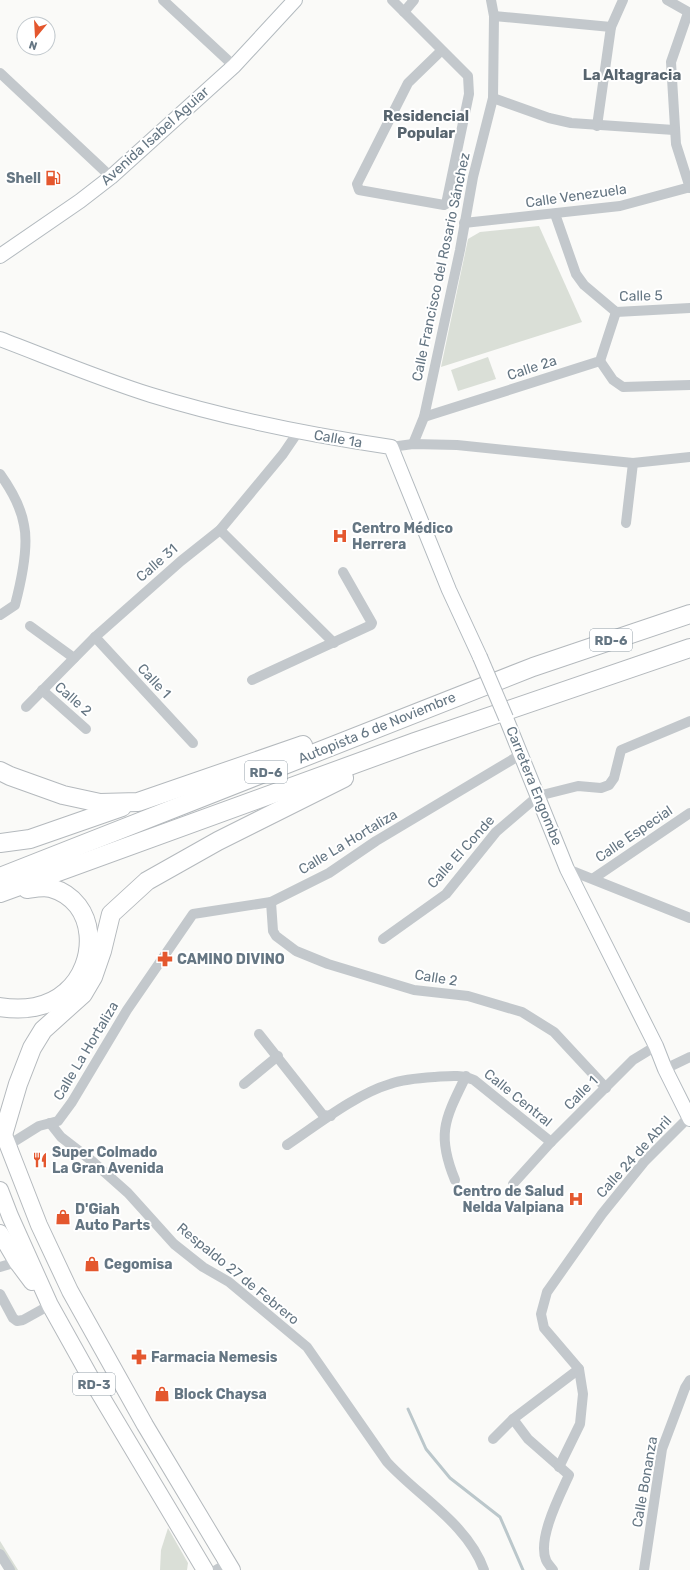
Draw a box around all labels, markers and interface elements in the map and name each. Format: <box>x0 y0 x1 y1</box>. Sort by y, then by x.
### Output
north arrow <box>16 16 56 56</box>
text: N <box>27 38 39 52</box>
district label: La Altagracia <box>583 66 681 84</box>
street label: Avenida Isabel Aguiar <box>97 83 213 189</box>
district label: Residencial Popular <box>383 107 469 142</box>
street label: Calle Francisco del Rosario Sánchez <box>408 151 474 383</box>
fuel station icon: Shell <box>44 169 62 187</box>
place label: Shell <box>6 170 41 187</box>
street label: Calle Venezuela <box>524 180 628 212</box>
street label: Calle 5 <box>619 287 663 305</box>
street label: Calle 2a <box>505 352 559 384</box>
street label: Calle 1a <box>312 426 364 452</box>
place label: Centro Médico Herrera <box>352 520 453 553</box>
hospital icon: Centro Médico Herrera <box>331 527 349 545</box>
street label: Calle 31 <box>133 540 181 586</box>
road number: RD-6 <box>590 629 632 651</box>
street label: Calle 1 <box>134 660 174 702</box>
street label: Calle 2 <box>51 678 95 720</box>
street label: Autopista 6 de Noviembre <box>296 689 458 767</box>
street label: Carretera Engombe <box>502 724 566 848</box>
road number: RD-6 <box>245 761 287 783</box>
street label: Calle Especial <box>592 802 676 866</box>
street label: Calle La Hortaliza <box>295 806 401 878</box>
street label: Calle El Conde <box>424 812 498 892</box>
pharmacy icon: CAMINO DIVINO <box>156 950 174 968</box>
place label: CAMINO DIVINO <box>177 951 285 968</box>
street label: Calle 2 <box>413 966 459 990</box>
street label: Calle La Hortaliza <box>50 998 122 1104</box>
street label: Calle Central <box>481 1065 555 1131</box>
street label: Calle 1 <box>560 1072 602 1114</box>
street label: Calle 24 de Abril <box>593 1113 675 1201</box>
place label: Super Colmado La Gran Avenida <box>52 1144 164 1177</box>
restaurant icon: Super Colmado La Gran Avenida <box>31 1151 49 1169</box>
place label: Centro de Salud Nelda Valpiana <box>453 1183 564 1216</box>
hospital icon: Centro de Salud Nelda Valpiana <box>567 1190 585 1208</box>
place label: D'Giah Auto Parts <box>75 1201 150 1234</box>
shop icon: D'Giah Auto Parts <box>54 1208 72 1226</box>
street label: Respaldo 27 de Febrero <box>174 1220 302 1328</box>
shop icon: Cegomisa <box>83 1255 101 1273</box>
place label: Cegomisa <box>104 1256 172 1273</box>
pharmacy icon: Farmacia Nemesis <box>130 1348 148 1366</box>
place label: Farmacia Nemesis <box>151 1349 278 1366</box>
road number: RD-3 <box>73 1373 115 1395</box>
shop icon: Block Chaysa <box>153 1385 171 1403</box>
place label: Block Chaysa <box>174 1386 267 1403</box>
street label: Calle Bonanza <box>629 1435 661 1529</box>

